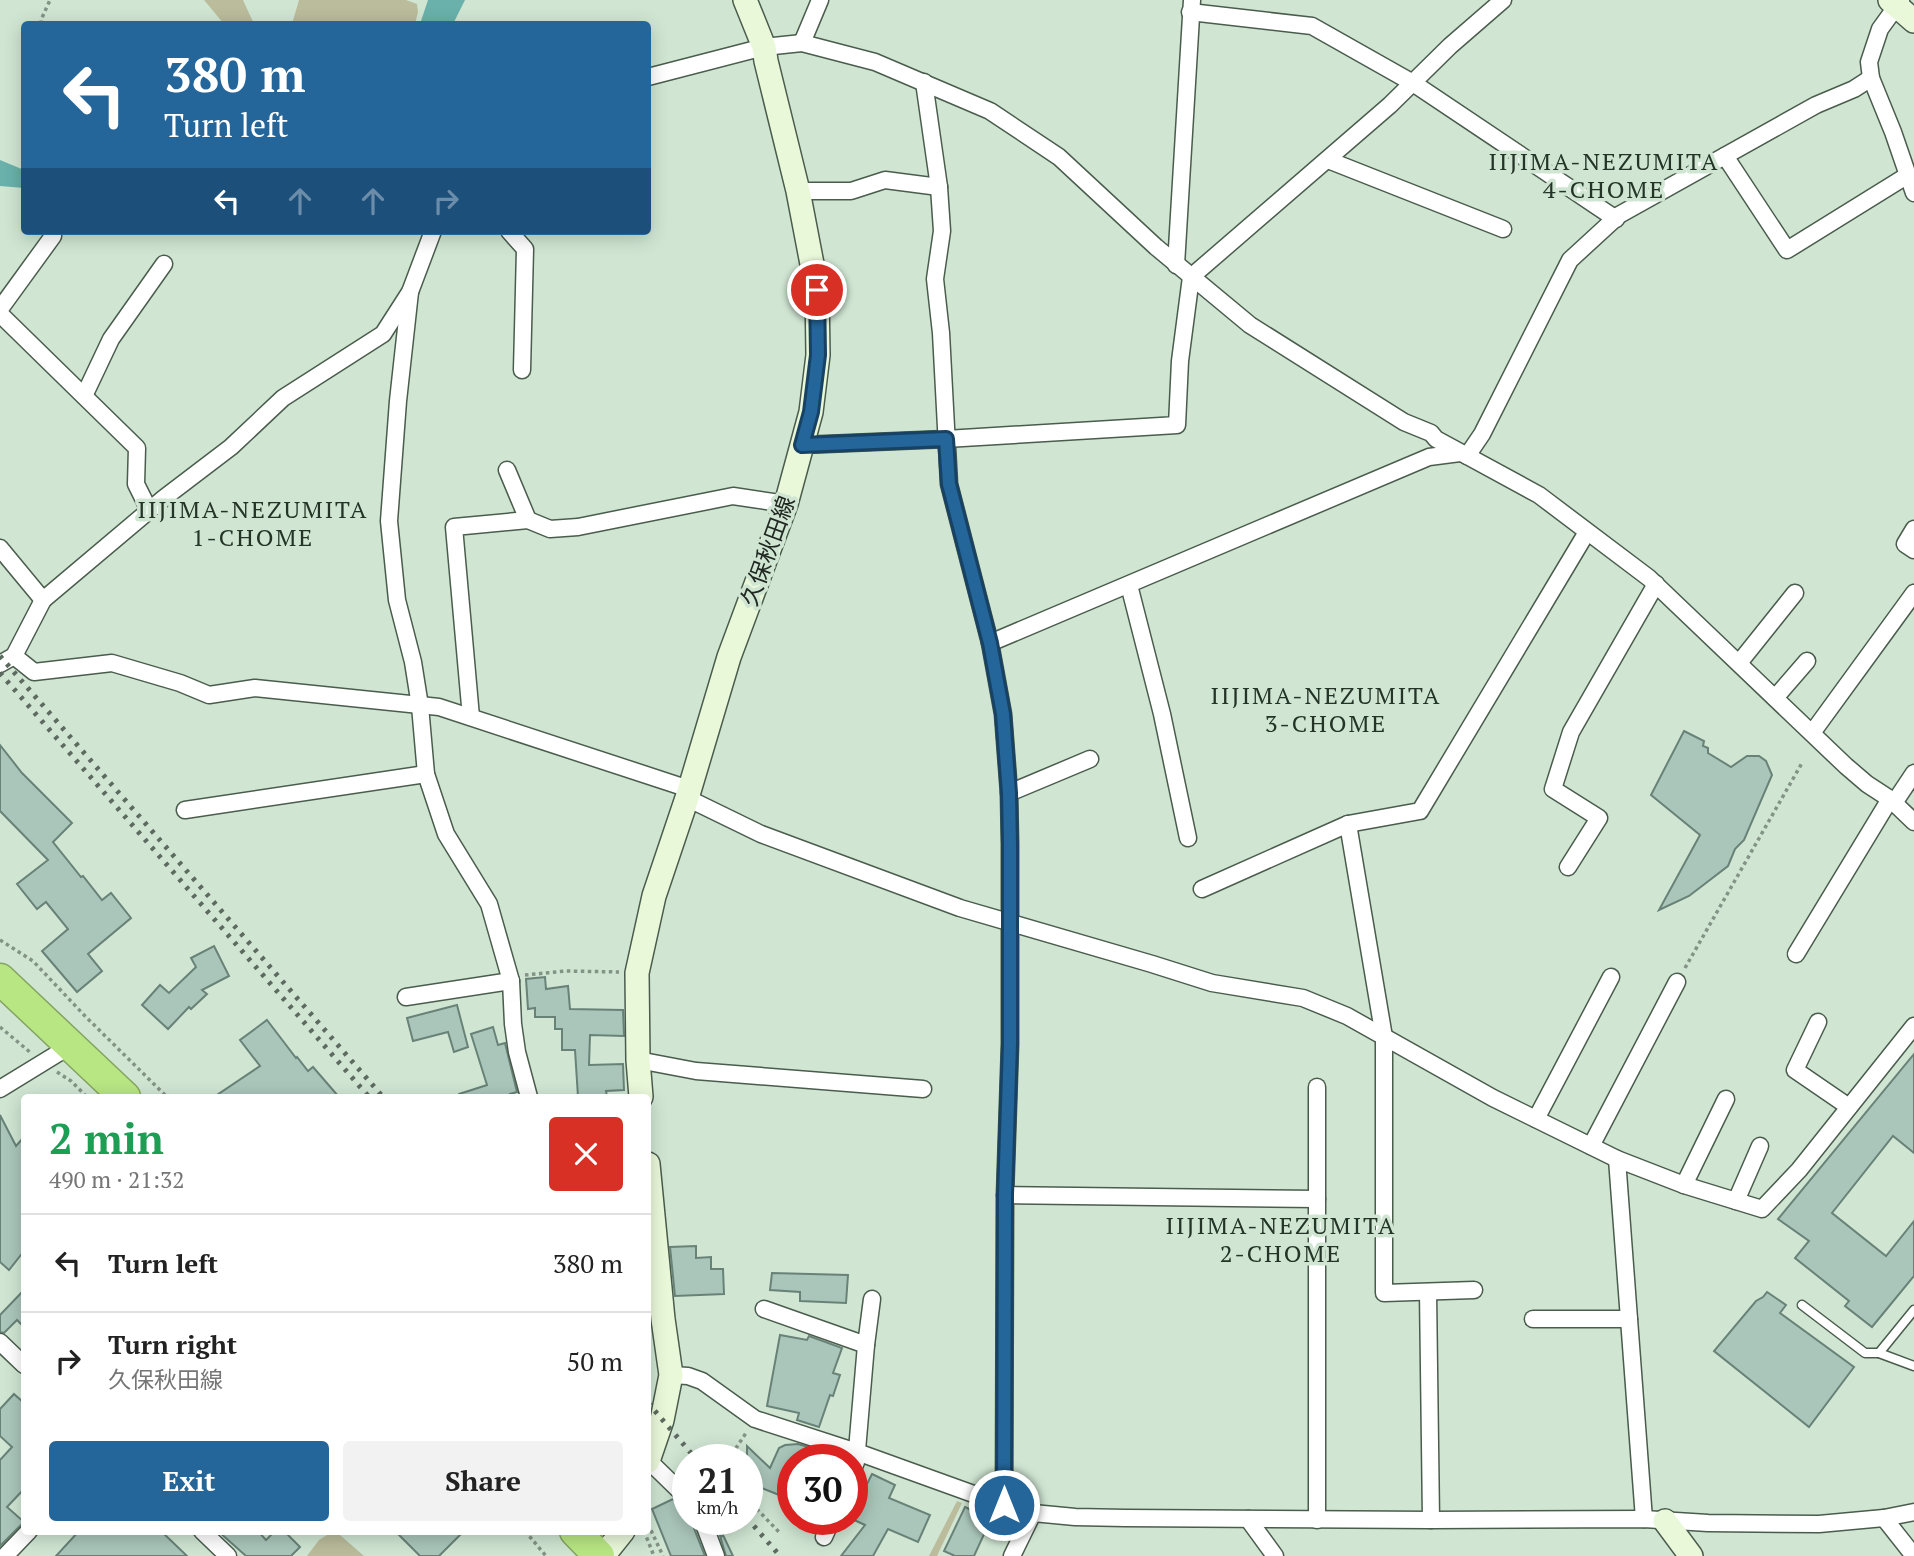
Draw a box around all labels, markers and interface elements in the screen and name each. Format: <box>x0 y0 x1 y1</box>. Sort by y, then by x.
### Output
text: 380 m <box>164 41 306 106</box>
icon: left <box>49 49 140 140</box>
text: Turn left <box>164 104 288 146</box>
district label: IIJIMA-NEZUMITA 4-CHOME <box>1489 145 1719 205</box>
icon: left <box>208 182 246 220</box>
icon: ahead <box>281 182 319 220</box>
icon: ahead <box>354 182 392 220</box>
icon: right <box>427 182 465 220</box>
pin <box>787 260 847 320</box>
icon: arrive <box>798 271 836 309</box>
street label: 久保秋田線 <box>733 491 802 610</box>
district label: IIJIMA-NEZUMITA 1-CHOME <box>138 493 368 553</box>
district label: IIJIMA-NEZUMITA 3-CHOME <box>1211 679 1441 739</box>
text: 2 min <box>49 1110 164 1166</box>
button: close <box>549 1117 623 1191</box>
text: 490 m · 21:32 <box>49 1164 184 1195</box>
district label: IIJIMA-NEZUMITA 2-CHOME <box>1166 1209 1396 1269</box>
icon: left <box>49 1244 87 1282</box>
text: Turn left <box>108 1246 218 1280</box>
text: 380 m <box>553 1246 623 1280</box>
text: Turn right <box>108 1327 237 1361</box>
icon: right <box>49 1342 87 1380</box>
text: 50 m <box>567 1344 623 1378</box>
text: 久保秋田線 <box>108 1364 223 1395</box>
button: Exit <box>49 1441 329 1521</box>
button: Share <box>343 1441 623 1521</box>
speed limit sign: 30 <box>777 1444 868 1535</box>
text: 21 <box>698 1457 737 1503</box>
position arrow <box>967 1468 1041 1542</box>
text: km/h <box>697 1495 738 1519</box>

